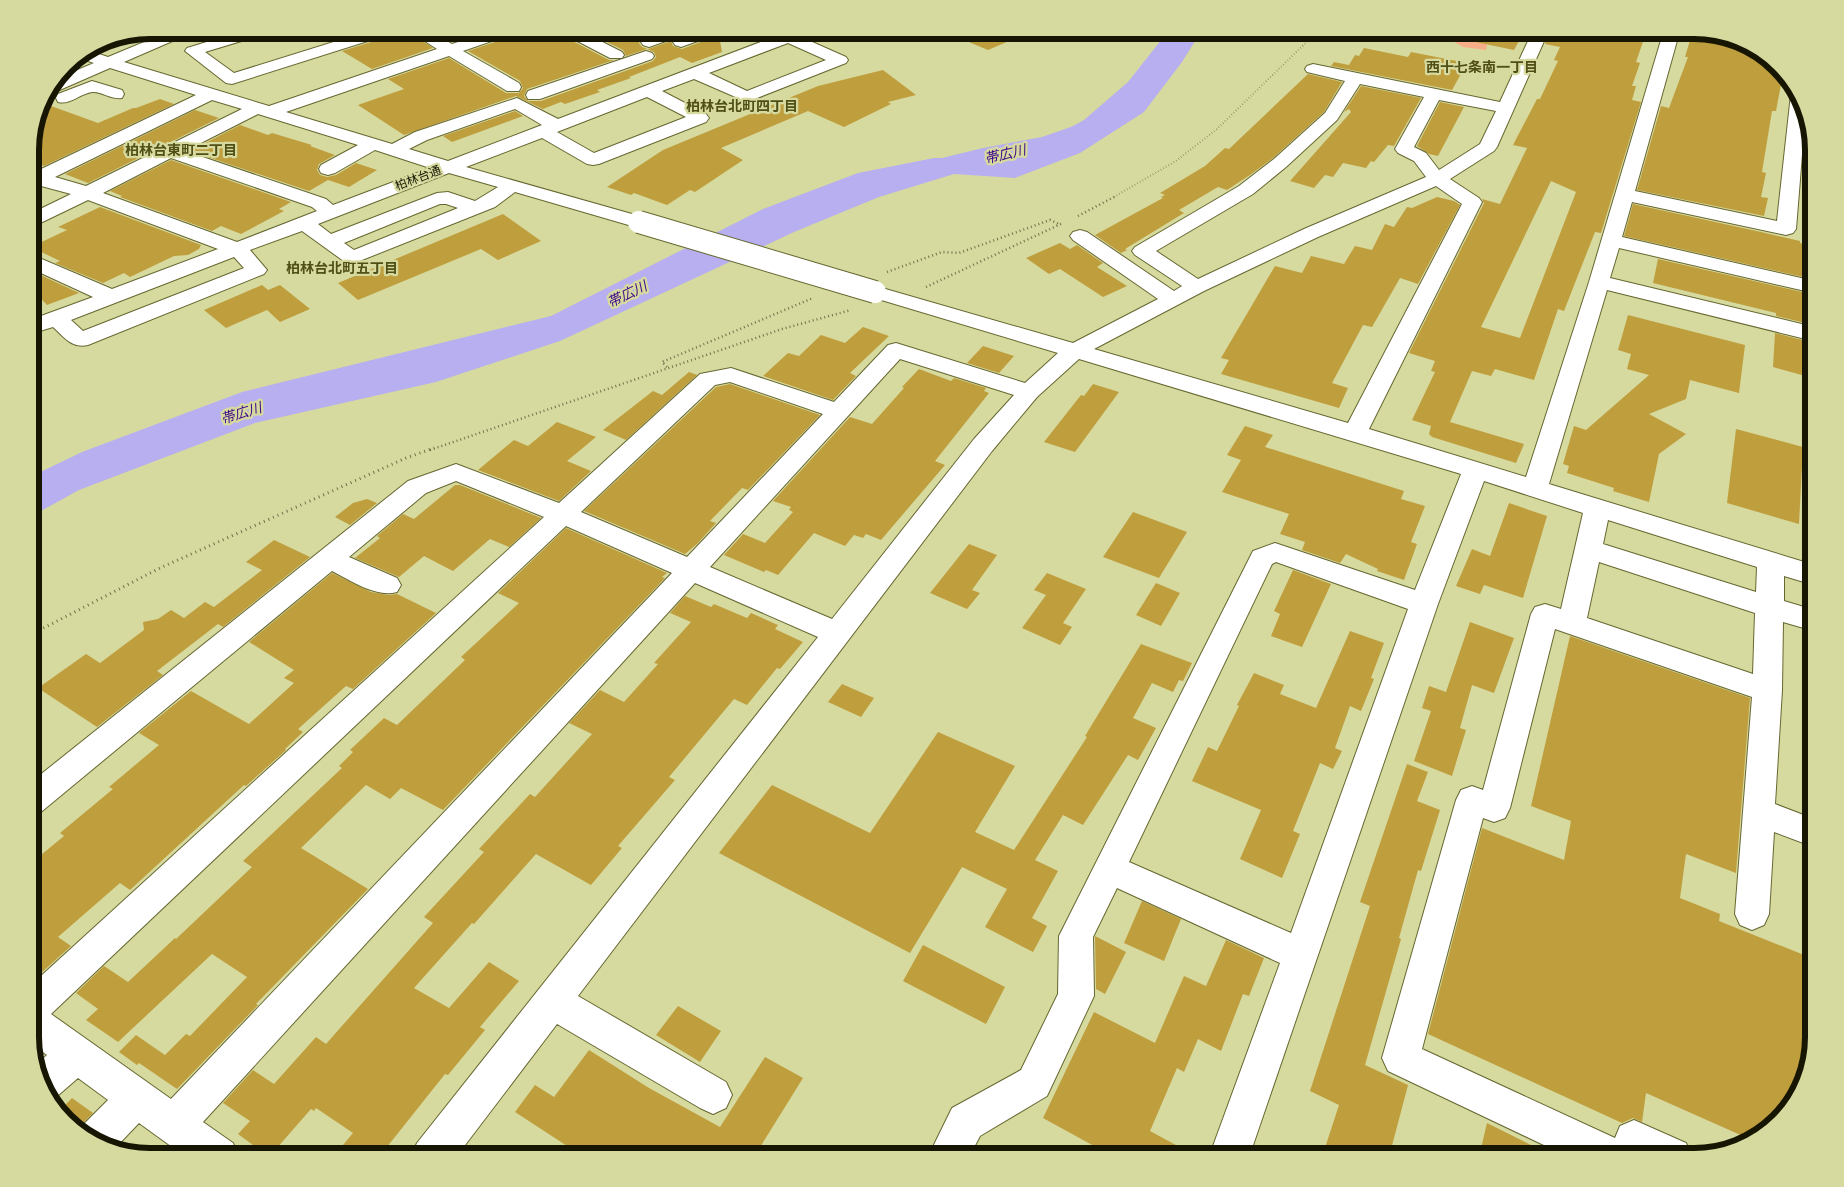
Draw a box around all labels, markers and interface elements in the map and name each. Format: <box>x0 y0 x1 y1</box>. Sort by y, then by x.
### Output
district label: 西十七条南一丁目 <box>1426 59 1538 76</box>
district label: 柏林台北町四丁目 <box>686 98 798 115</box>
water label: 帯広川 <box>983 141 1029 167</box>
district label: 柏林台東町二丁目 <box>125 142 237 159</box>
street label: 柏林台通 <box>393 163 443 193</box>
district label: 柏林台北町五丁目 <box>286 260 398 277</box>
water label: 帯広川 <box>605 277 652 311</box>
water label: 帯広川 <box>219 399 266 428</box>

